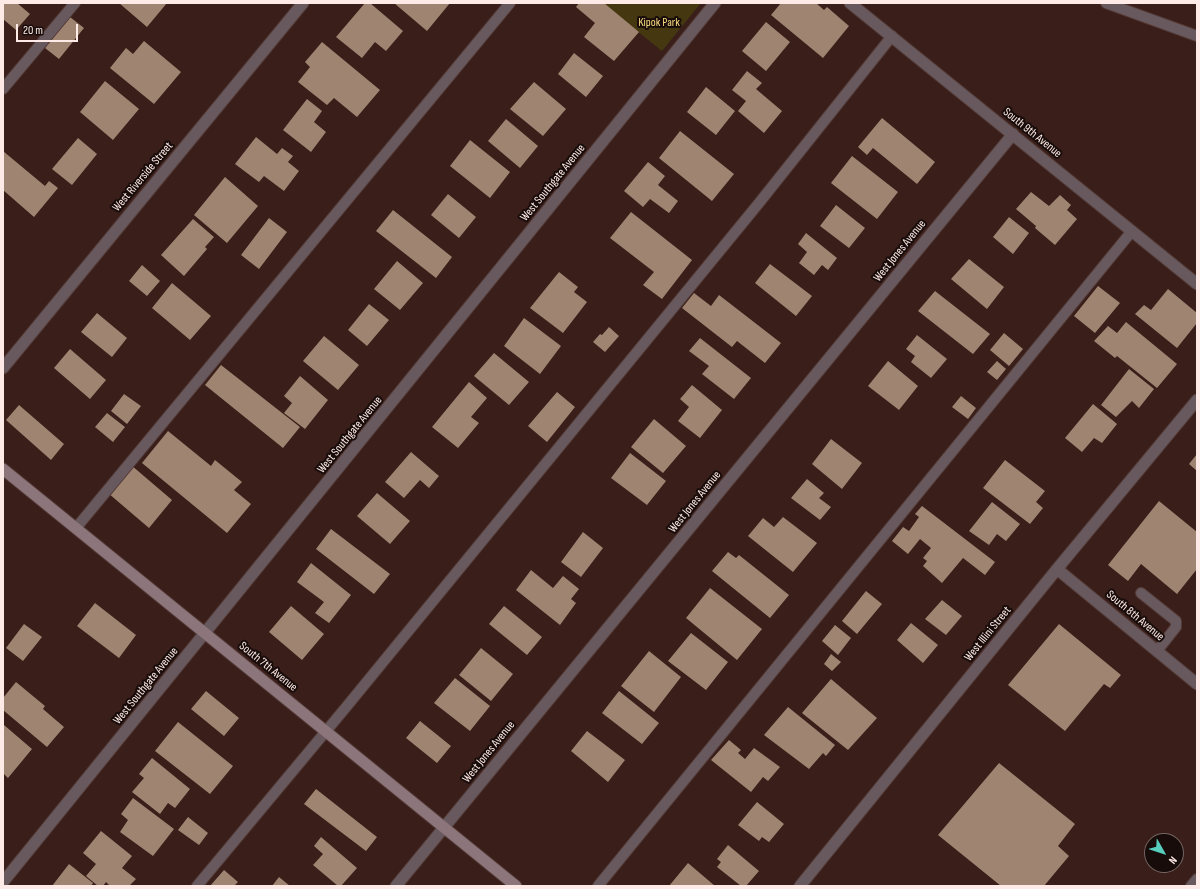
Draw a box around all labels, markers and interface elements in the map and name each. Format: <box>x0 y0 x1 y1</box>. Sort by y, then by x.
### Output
scale bar <box>18 16 80 42</box>
park label: Kipok Park <box>638 16 680 30</box>
text: 20 m <box>23 23 43 38</box>
street label: South 9th Avenue <box>1000 105 1064 161</box>
street label: West Riverside Street <box>110 139 176 215</box>
street label: West Southgate Avenue <box>517 142 589 224</box>
street label: West Jones Avenue <box>871 217 929 285</box>
street label: West Southgate Avenue <box>314 394 386 476</box>
street label: West Jones Avenue <box>666 468 724 536</box>
street label: South 8th Avenue <box>1103 588 1167 644</box>
street label: West Illini Street <box>962 604 1014 664</box>
street label: South 7th Avenue <box>236 639 300 695</box>
street label: West Southgate Avenue <box>110 645 182 727</box>
street label: West Jones Avenue <box>460 718 518 786</box>
north arrow <box>1144 833 1184 873</box>
text: N <box>1166 854 1180 867</box>

